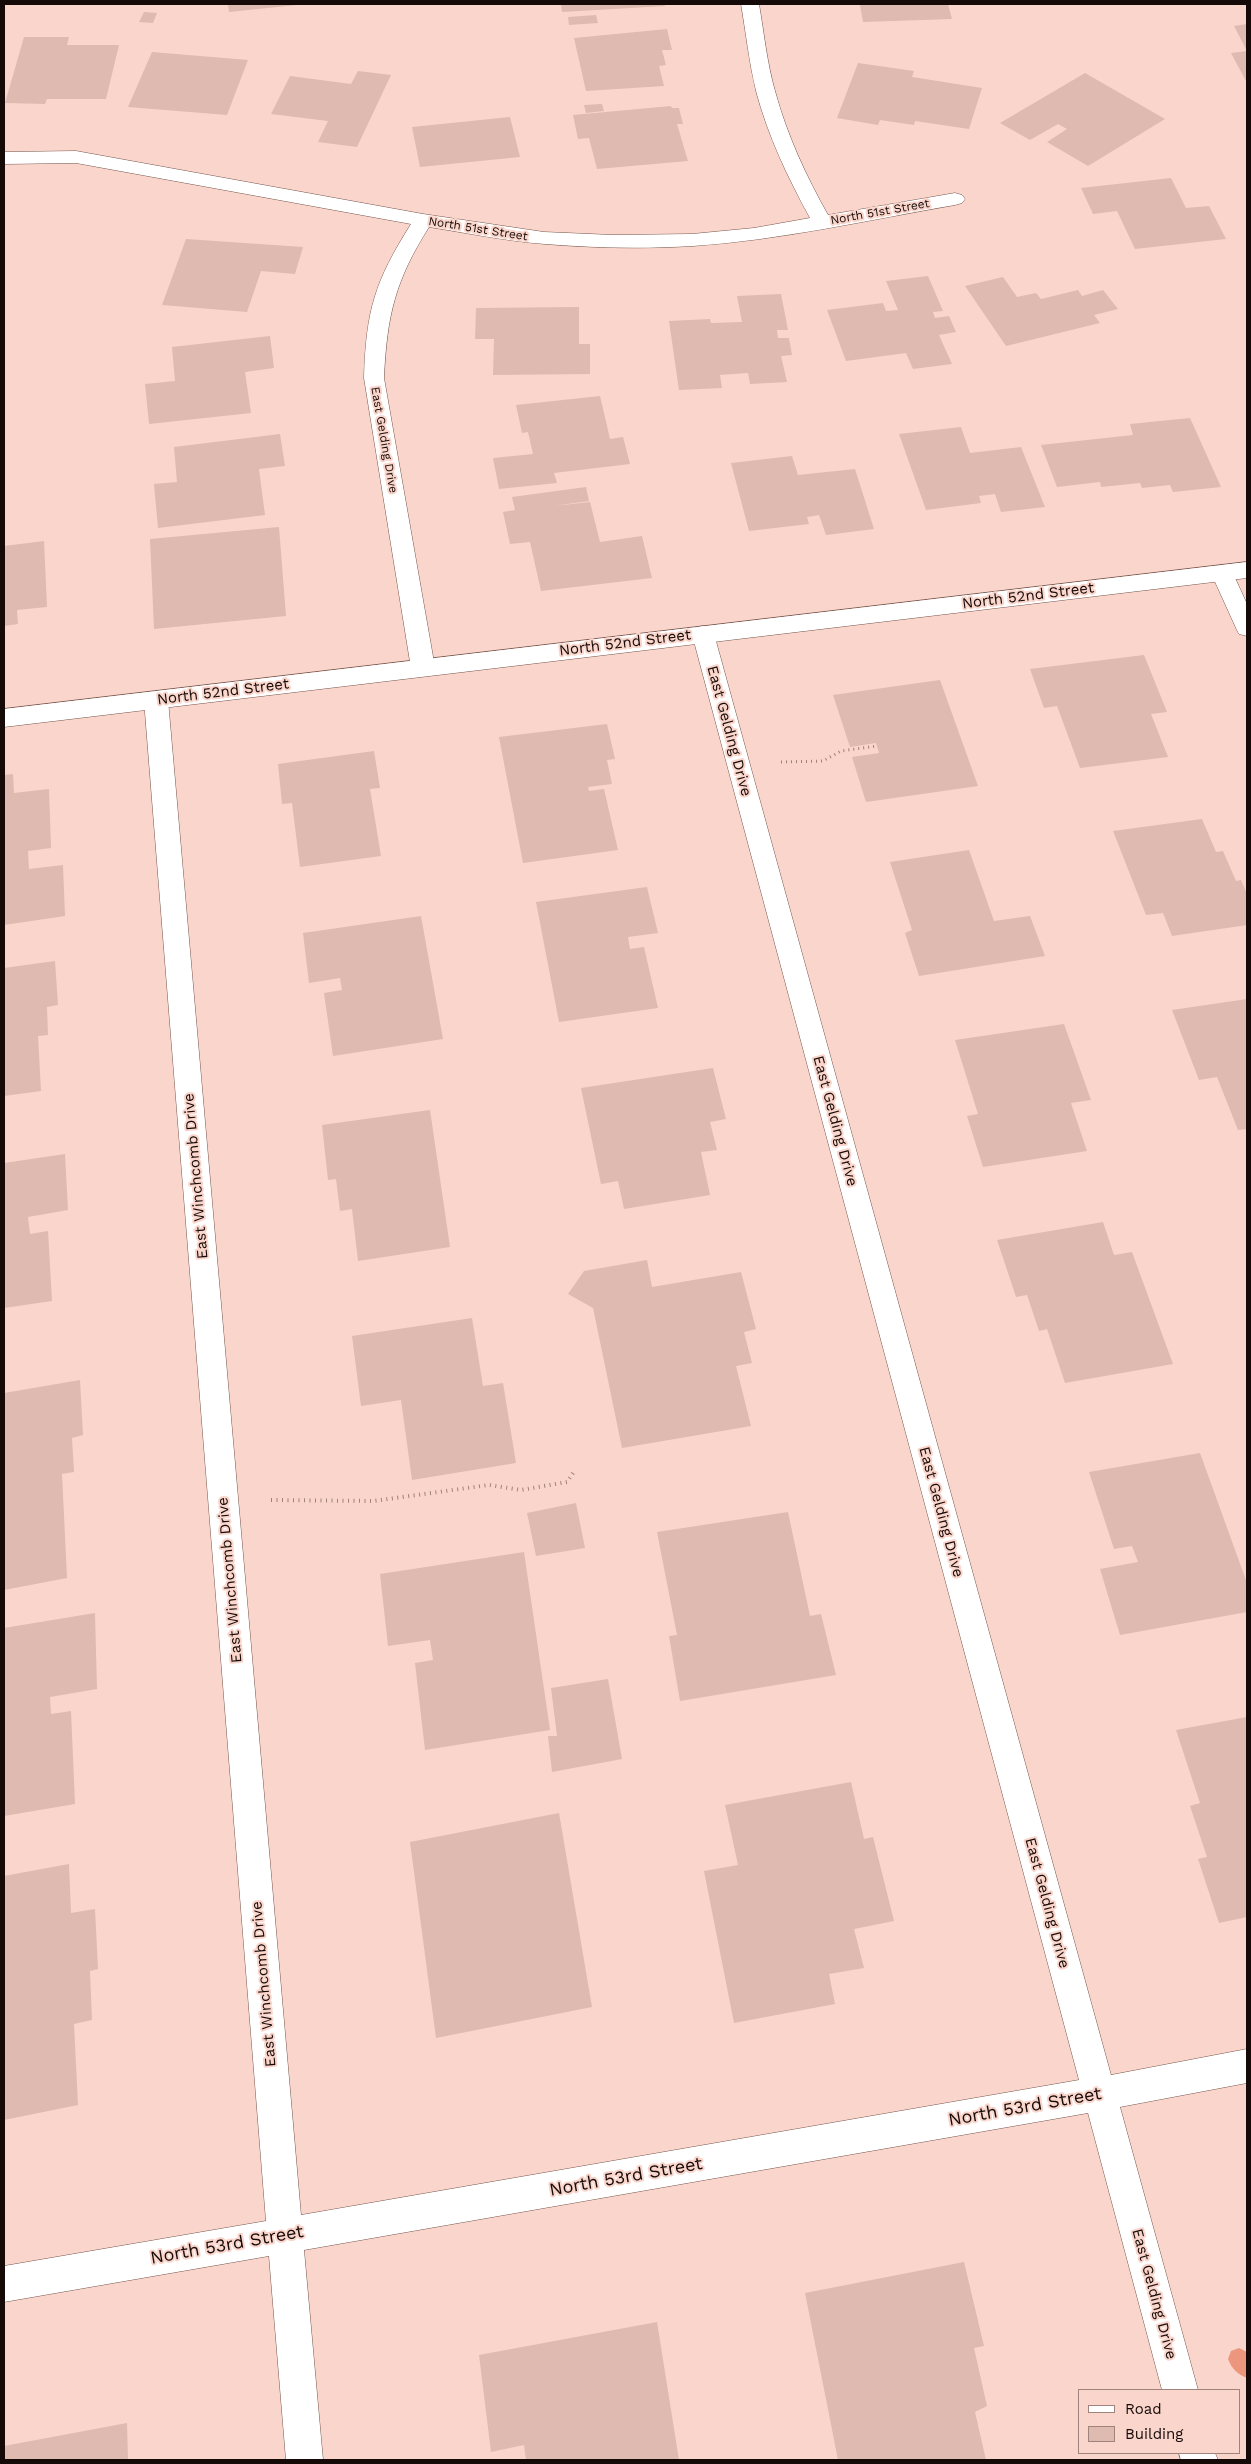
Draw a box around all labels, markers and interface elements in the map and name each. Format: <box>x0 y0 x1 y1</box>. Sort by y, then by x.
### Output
street label: North 51st Street <box>829 196 931 228</box>
street label: North 51st Street <box>427 214 529 244</box>
street label: East Gelding Drive <box>368 386 400 494</box>
street label: North 52nd Street <box>961 579 1095 613</box>
street label: North 52nd Street <box>558 626 692 660</box>
street label: East Gelding Drive <box>703 664 755 798</box>
street label: North 52nd Street <box>156 675 290 709</box>
street label: East Gelding Drive <box>809 1054 861 1188</box>
street label: East Winchcomb Drive <box>180 1092 212 1260</box>
street label: East Gelding Drive <box>915 1445 967 1579</box>
street label: East Winchcomb Drive <box>214 1496 246 1664</box>
street label: East Gelding Drive <box>1021 1836 1073 1970</box>
street label: East Winchcomb Drive <box>248 1900 280 2068</box>
street label: North 53rd Street <box>947 2083 1103 2131</box>
street label: North 53rd Street <box>548 2153 704 2201</box>
street label: North 53rd Street <box>149 2221 305 2269</box>
street label: East Gelding Drive <box>1128 2227 1180 2361</box>
legend <box>1078 2389 1241 2454</box>
text: Road <box>1125 2400 1162 2418</box>
text: Building <box>1125 2425 1183 2443</box>

